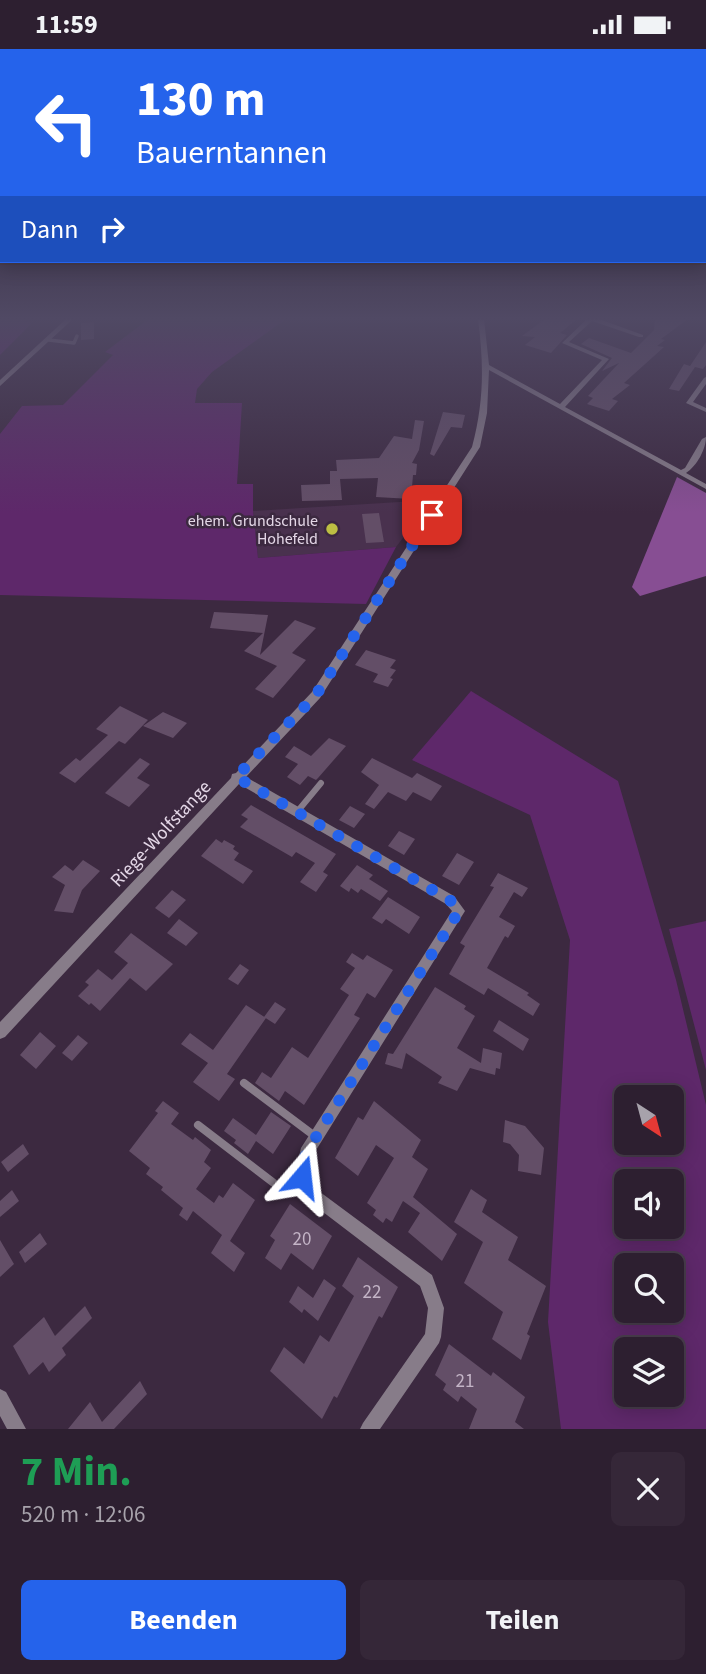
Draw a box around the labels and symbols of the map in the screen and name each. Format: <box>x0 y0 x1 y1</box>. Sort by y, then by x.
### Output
pin <box>402 485 462 545</box>
place label: ehem. Grundschule Hohefeld <box>188 510 318 550</box>
marker: ehem. Grundschule Hohefeld <box>324 521 340 537</box>
street label: Riege-Wolfstange <box>104 775 218 893</box>
north arrow <box>614 1085 684 1155</box>
position arrow <box>265 1140 339 1214</box>
house number: 20 <box>293 1226 311 1253</box>
house number: 22 <box>363 1279 381 1306</box>
house number: 21 <box>456 1368 474 1395</box>

